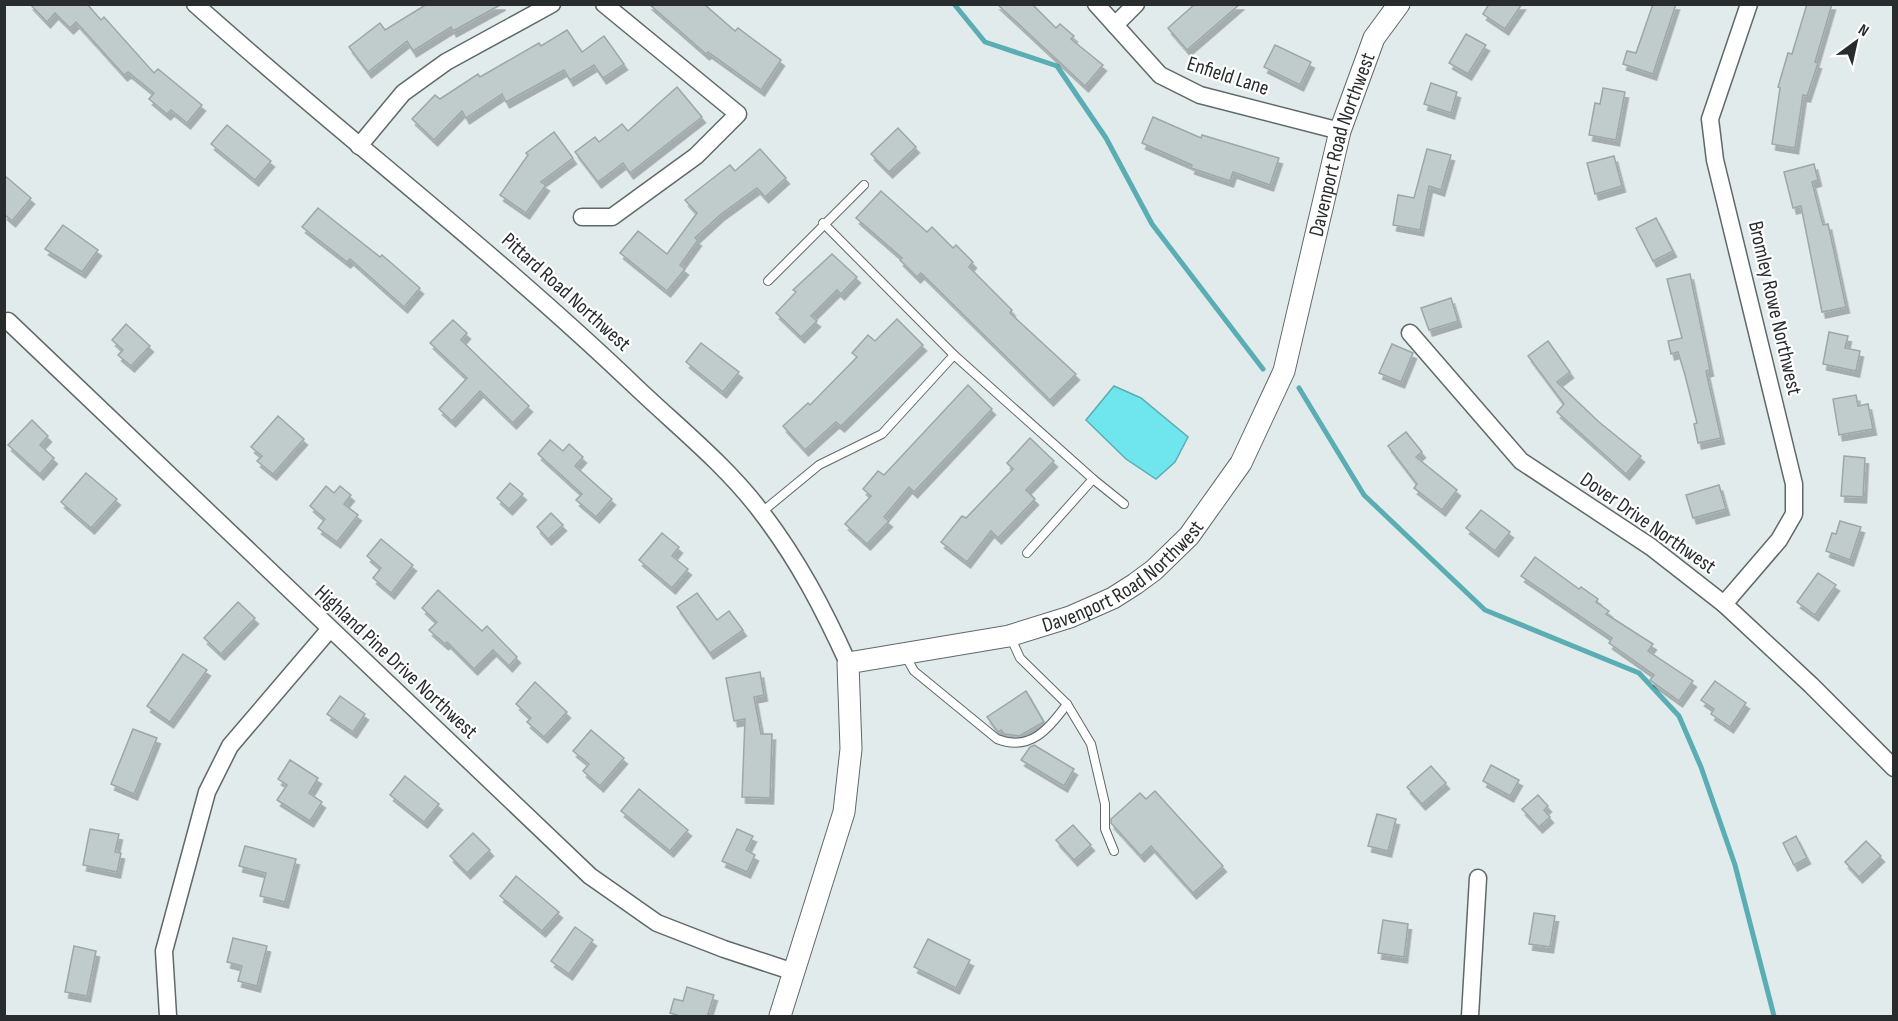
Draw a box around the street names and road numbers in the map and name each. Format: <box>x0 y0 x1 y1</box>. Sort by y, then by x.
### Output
street label: Davenport Road Northwest <box>1303 49 1380 239</box>
street label: Enfield Lane <box>1184 51 1272 101</box>
street label: Bromley Rowe Northwest <box>1743 219 1807 397</box>
street label: Pittard Road Northwest <box>496 228 636 356</box>
street label: Dover Drive Northwest <box>1575 467 1721 579</box>
street label: Davenport Road Northwest <box>1039 515 1209 637</box>
street label: Highland Pine Drive Northwest <box>309 580 483 744</box>

